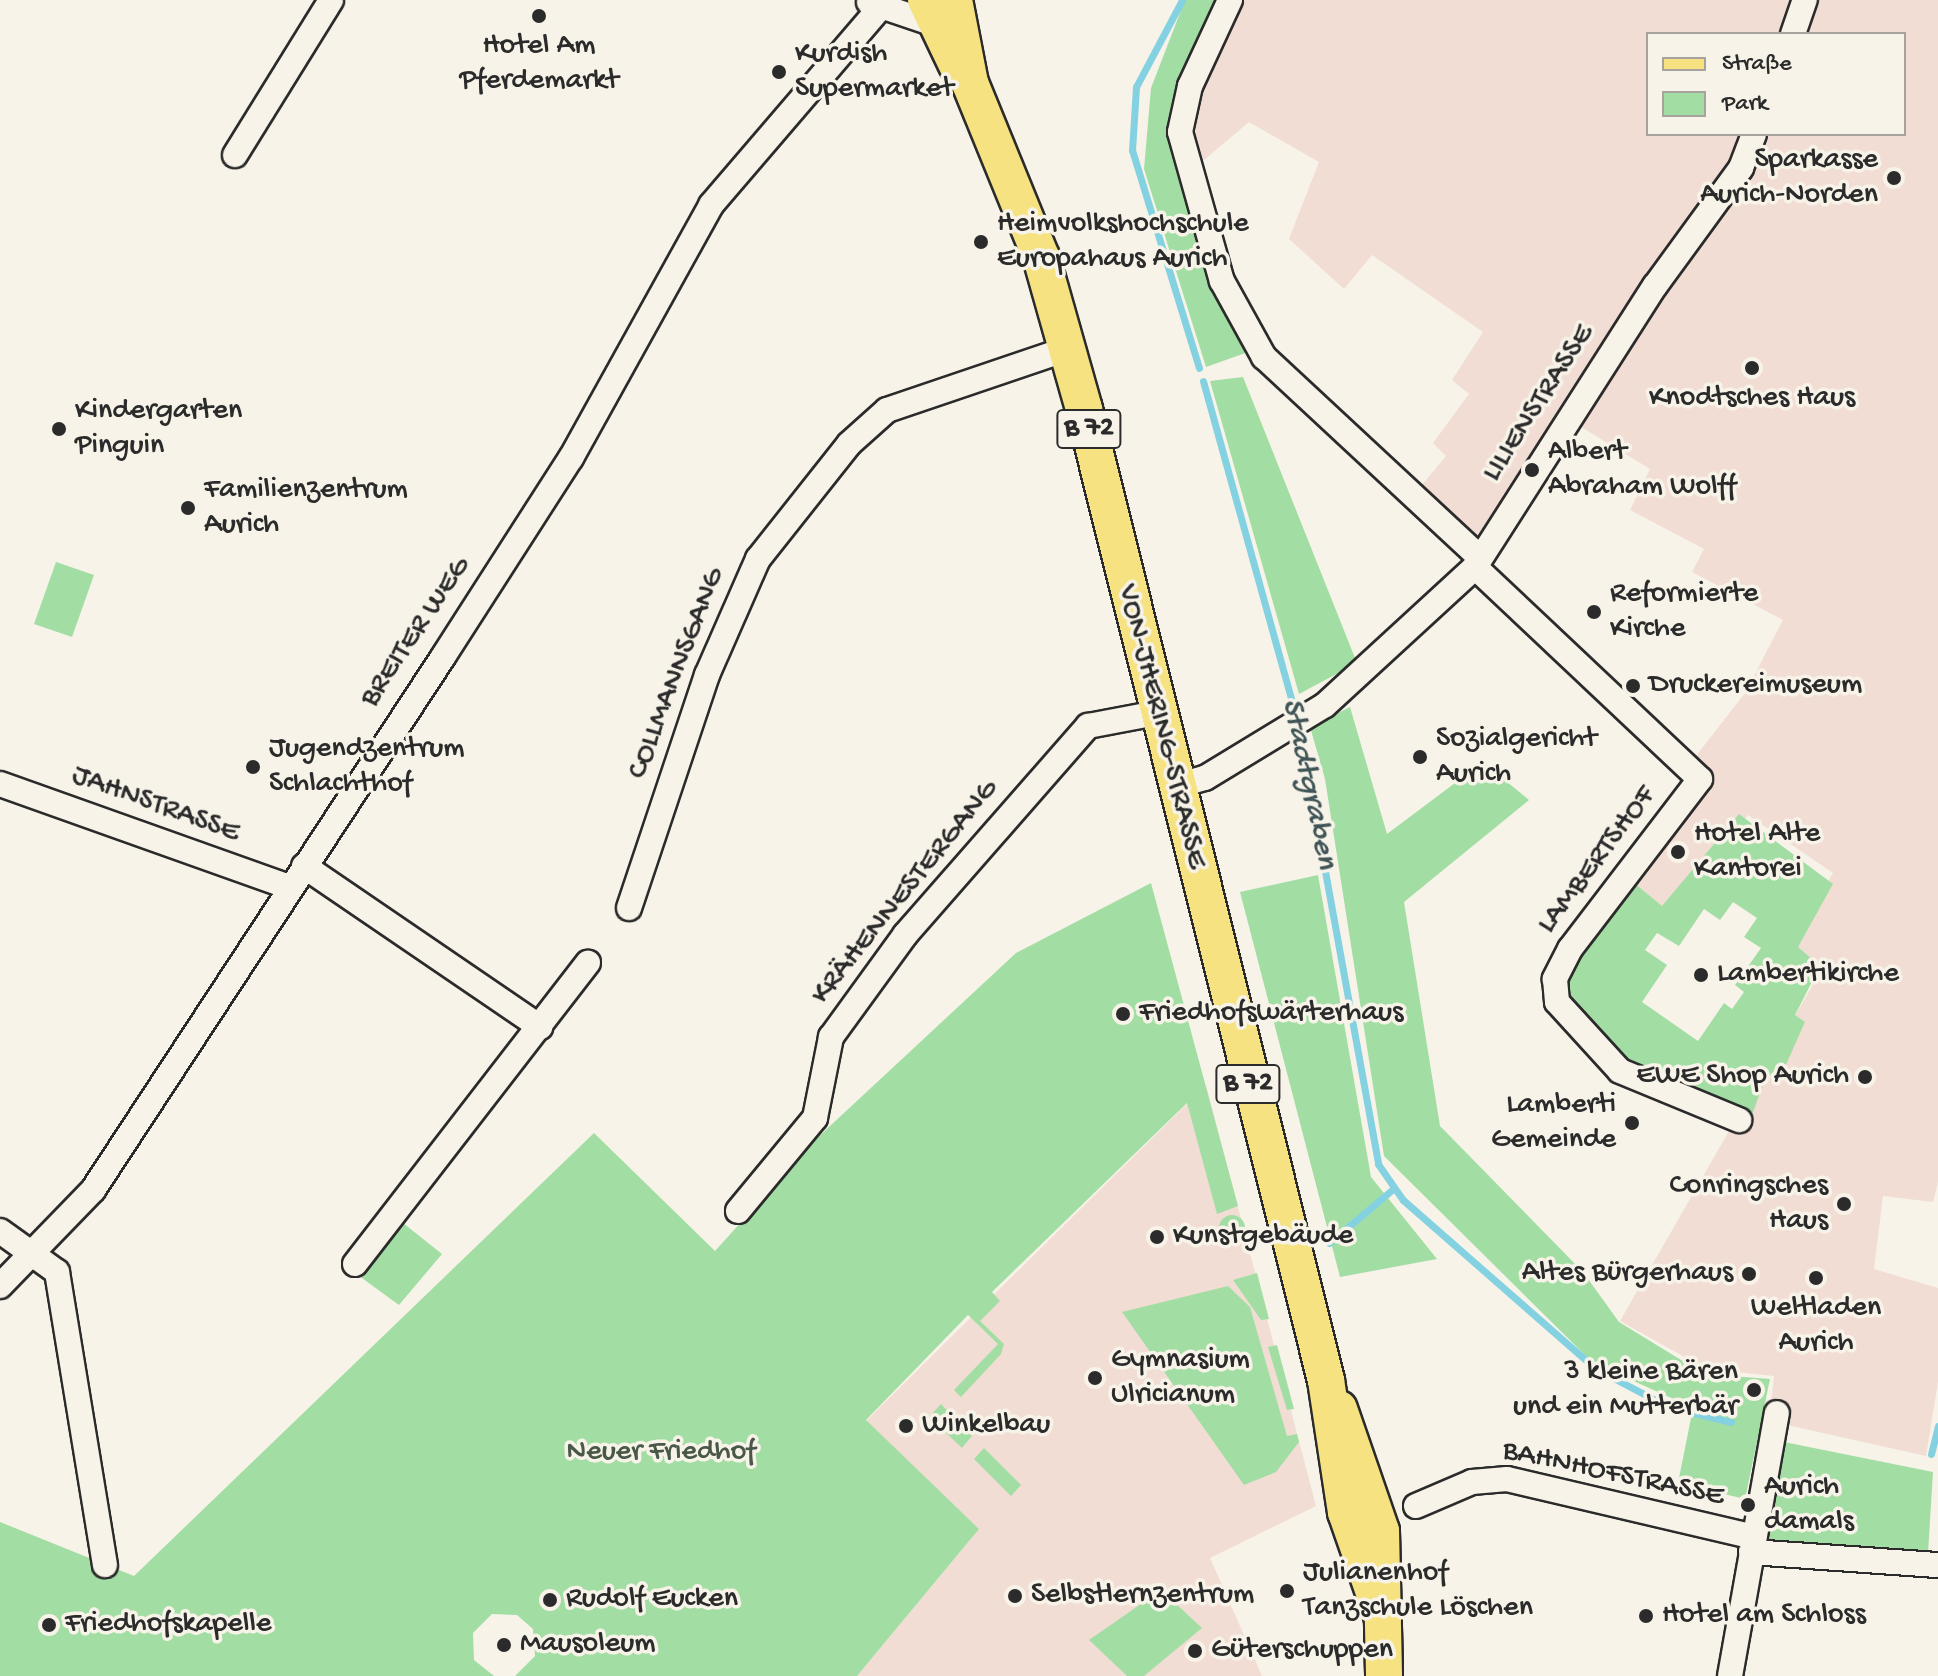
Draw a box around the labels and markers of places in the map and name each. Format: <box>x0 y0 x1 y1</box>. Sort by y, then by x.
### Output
marker: Hotel Am Pferdemarkt <box>530 7 548 25</box>
place label: Hotel Am Pferdemarkt <box>459 29 619 100</box>
place label: Kurdish Supermarket <box>795 37 954 108</box>
marker: Kurdish Supermarket <box>770 63 788 81</box>
place label: Sparkasse Aurich-Norden <box>1700 143 1878 214</box>
marker: Sparkasse Aurich-Norden <box>1885 169 1903 187</box>
place label: Heimvolkshochschule Europahaus Aurich <box>997 207 1249 278</box>
marker: Heimvolkshochschule Europahaus Aurich <box>972 233 990 251</box>
marker: Knodtsches Haus <box>1743 359 1761 377</box>
place label: Knodtsches Haus <box>1649 381 1855 417</box>
place label: Kindergarten Pinguin <box>75 394 242 464</box>
marker: Kindergarten Pinguin <box>50 420 68 438</box>
place label: Albert Abraham Wolff <box>1548 435 1736 506</box>
marker: Albert Abraham Wolff <box>1523 461 1541 479</box>
place label: Familienzentrum Aurich <box>204 473 408 544</box>
marker: Familienzentrum Aurich <box>179 499 197 517</box>
place label: Reformierte Kirche <box>1610 577 1758 648</box>
marker: Reformierte Kirche <box>1585 603 1603 621</box>
place label: Druckereimuseum <box>1649 668 1862 704</box>
marker: Druckereimuseum <box>1624 677 1642 695</box>
place label: Sozialgericht Aurich <box>1436 722 1597 792</box>
place label: Jugendzentrum Schlachthof <box>269 732 465 802</box>
marker: Sozialgericht Aurich <box>1411 748 1429 766</box>
marker: Jugendzentrum Schlachthof <box>244 758 262 776</box>
place label: Hotel Alte Kantorei <box>1694 817 1820 888</box>
marker: Hotel Alte Kantorei <box>1669 843 1687 861</box>
place label: Lambertikirche <box>1717 957 1899 993</box>
marker: Lambertikirche <box>1692 966 1710 984</box>
place label: Friedhofswärterhaus <box>1139 996 1403 1032</box>
marker: Friedhofswärterhaus <box>1114 1005 1132 1023</box>
place label: EWE Shop Aurich <box>1636 1059 1849 1095</box>
marker: EWE Shop Aurich <box>1856 1068 1874 1086</box>
place label: Lamberti Gemeinde <box>1491 1088 1616 1158</box>
marker: Lamberti Gemeinde <box>1623 1114 1641 1132</box>
place label: Conringsches Haus <box>1670 1169 1828 1240</box>
marker: Conringsches Haus <box>1835 1195 1853 1213</box>
place label: Kunstgebäude <box>1173 1219 1353 1255</box>
marker: Kunstgebäude <box>1148 1228 1166 1246</box>
place label: Altes Bürgerhaus <box>1522 1256 1733 1292</box>
marker: Altes Bürgerhaus <box>1740 1265 1758 1283</box>
marker: Weltladen Aurich <box>1807 1269 1825 1287</box>
place label: Weltladen Aurich <box>1751 1291 1881 1362</box>
place label: Gymnasium Ulricianum <box>1111 1343 1250 1414</box>
place label: 3 kleine Bären und ein Mutterbär <box>1513 1355 1738 1426</box>
marker: Gymnasium Ulricianum <box>1086 1369 1104 1387</box>
marker: 3 kleine Bären und ein Mutterbär <box>1745 1381 1763 1399</box>
place label: Winkelbau <box>922 1408 1050 1444</box>
marker: Winkelbau <box>897 1417 915 1435</box>
place label: Aurich damals <box>1764 1470 1854 1540</box>
marker: Aurich damals <box>1739 1496 1757 1514</box>
place label: Julianenhof Tanzschule Löschen <box>1303 1556 1533 1626</box>
place label: Selbstlernzentrum <box>1031 1578 1254 1614</box>
place label: Rudolf Eucken <box>566 1582 738 1618</box>
marker: Julianenhof Tanzschule Löschen <box>1278 1582 1296 1600</box>
marker: Selbstlernzentrum <box>1006 1587 1024 1605</box>
marker: Rudolf Eucken <box>541 1591 559 1609</box>
place label: Hotel am Schloss <box>1662 1598 1866 1634</box>
place label: Friedhofskapelle <box>65 1607 271 1643</box>
marker: Hotel am Schloss <box>1637 1607 1655 1625</box>
marker: Friedhofskapelle <box>40 1616 58 1634</box>
place label: Mausoleum <box>520 1627 656 1663</box>
place label: Güterschuppen <box>1211 1633 1393 1669</box>
marker: Mausoleum <box>495 1636 513 1654</box>
marker: Güterschuppen <box>1186 1642 1204 1660</box>

